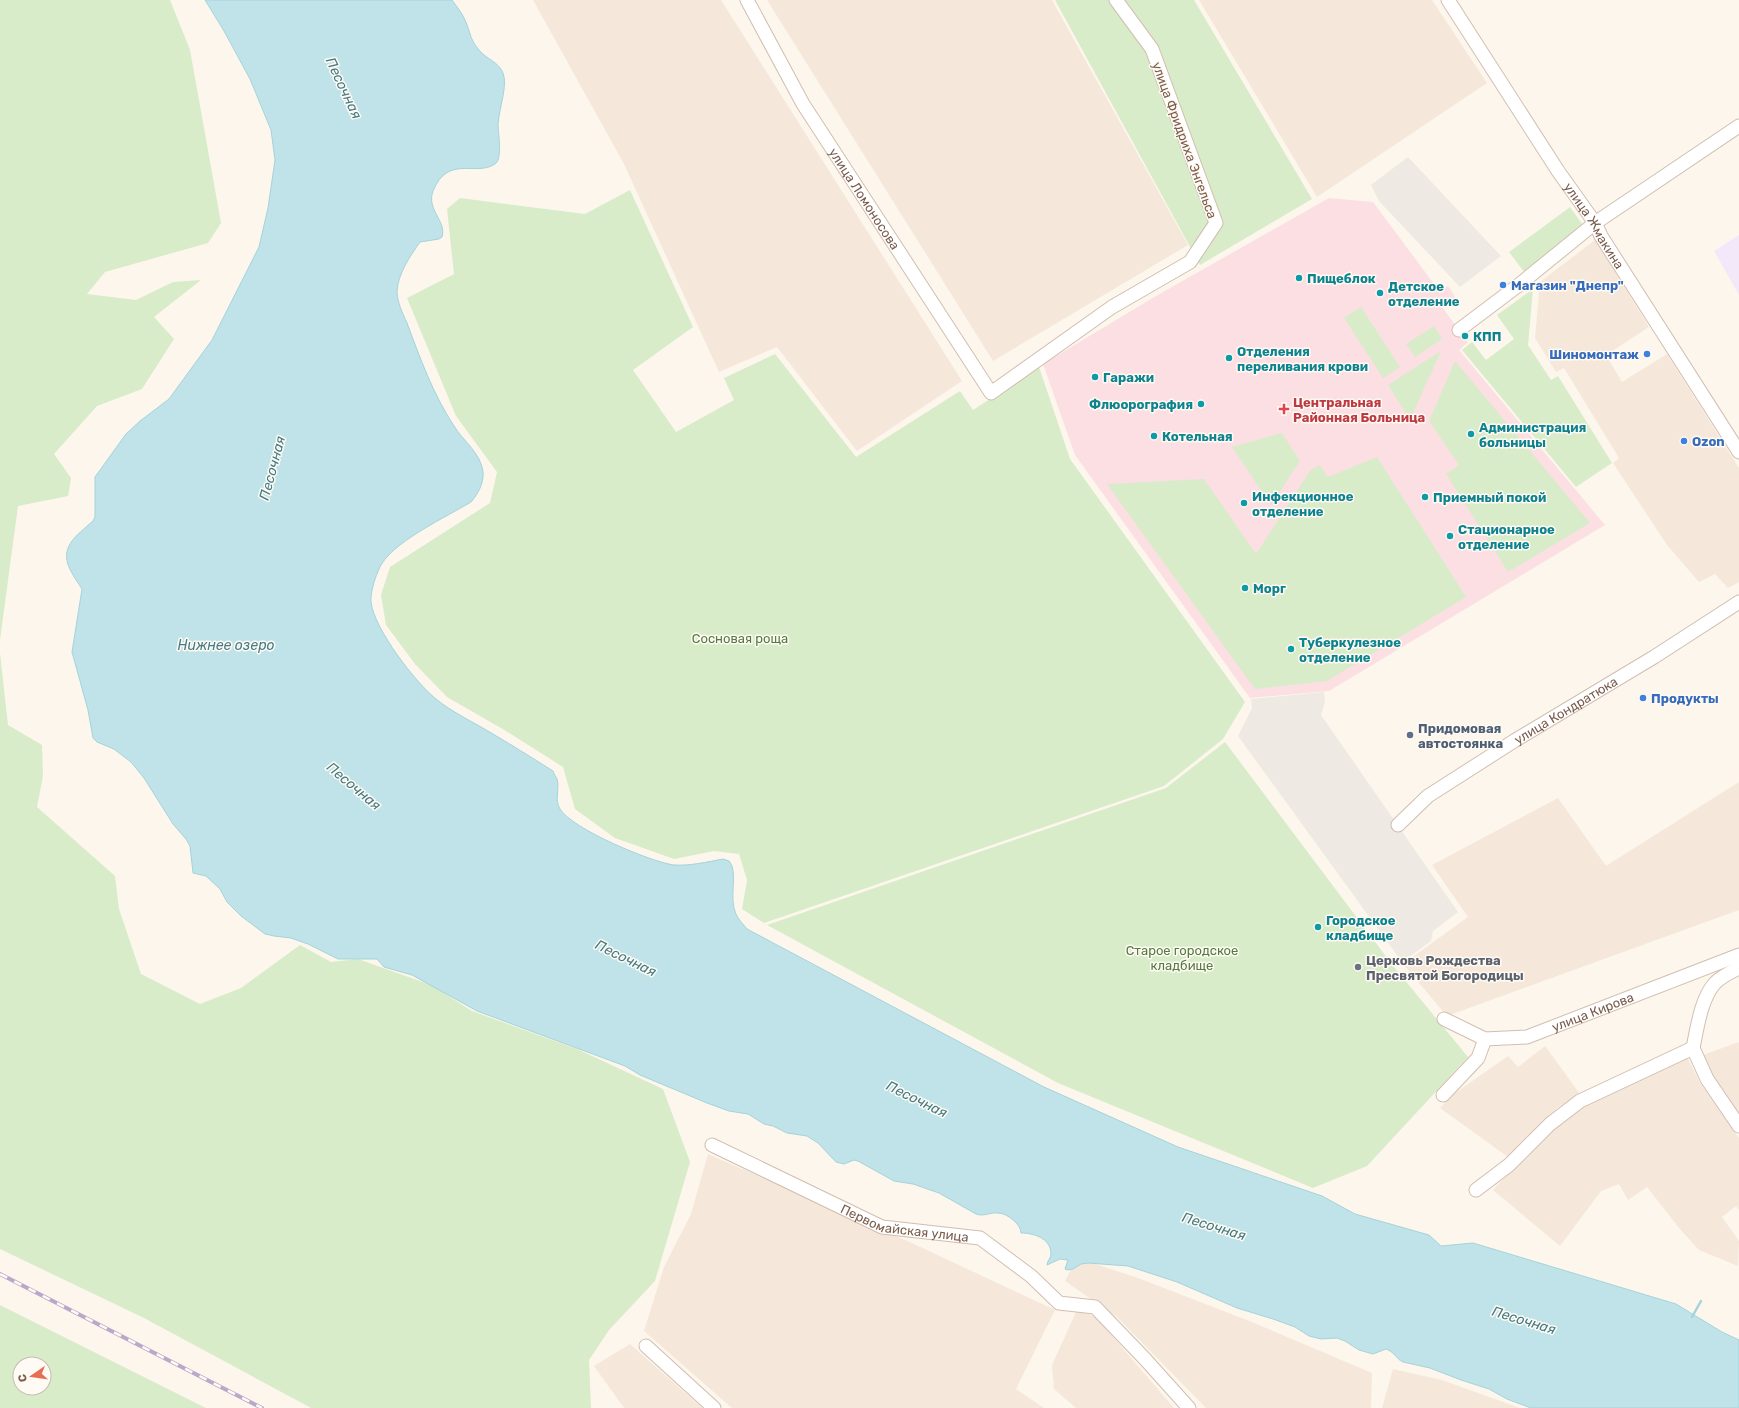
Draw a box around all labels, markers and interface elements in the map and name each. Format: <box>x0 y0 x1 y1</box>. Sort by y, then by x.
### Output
water label: Песочная <box>322 55 365 122</box>
street label: улица Фридриха Энгельса <box>1149 60 1220 221</box>
street label: улица Ломоносова <box>826 145 903 252</box>
street label: улица Жмакина <box>1561 180 1627 272</box>
place label: Пищеблок <box>1307 271 1376 286</box>
marker: Пищеблок <box>1294 273 1304 283</box>
place label: Магазин "Днепр" <box>1511 278 1624 293</box>
place label: Детское отделение <box>1388 279 1460 309</box>
marker: Магазин "Днепр" <box>1498 280 1508 290</box>
marker: Детское отделение <box>1375 288 1385 298</box>
place label: КПП <box>1473 329 1501 344</box>
marker: КПП <box>1460 331 1470 341</box>
place label: Отделения переливания крови <box>1237 344 1368 374</box>
place label: Шиномонтаж <box>1549 347 1639 362</box>
marker: Шиномонтаж <box>1642 349 1652 359</box>
marker: Отделения переливания крови <box>1224 353 1234 363</box>
place label: Гаражи <box>1103 370 1154 385</box>
marker: Гаражи <box>1090 372 1100 382</box>
place label: Центральная Районная Больница <box>1293 395 1425 425</box>
place label: Флюорография <box>1089 397 1193 412</box>
marker: Флюорография <box>1196 399 1206 409</box>
marker: Центральная Районная Больница <box>1278 403 1290 415</box>
place label: Администрация больницы <box>1479 420 1587 450</box>
place label: Котельная <box>1162 429 1233 444</box>
marker: Администрация больницы <box>1466 429 1476 439</box>
marker: Котельная <box>1149 431 1159 441</box>
water label: Песочная <box>256 434 289 502</box>
place label: Ozon <box>1692 434 1725 449</box>
marker: Ozon <box>1679 436 1689 446</box>
place label: Инфекционное отделение <box>1252 489 1354 519</box>
place label: Приемный покой <box>1433 490 1546 505</box>
marker: Приемный покой <box>1420 492 1430 502</box>
marker: Инфекционное отделение <box>1239 498 1249 508</box>
place label: Стационарное отделение <box>1458 522 1555 552</box>
marker: Стационарное отделение <box>1445 531 1455 541</box>
place label: Морг <box>1253 581 1286 596</box>
marker: Морг <box>1240 583 1250 593</box>
park label: Сосновая роща <box>692 631 788 646</box>
place label: Туберкулезное отделение <box>1299 635 1401 665</box>
water label: Нижнее озеро <box>178 637 274 654</box>
marker: Туберкулезное отделение <box>1286 644 1296 654</box>
street label: улица Кондратюка <box>1511 674 1620 747</box>
place label: Продукты <box>1651 691 1719 706</box>
marker: Продукты <box>1638 693 1648 703</box>
place label: Придомовая автостоянка <box>1418 721 1503 751</box>
marker: Придомовая автостоянка <box>1405 730 1415 740</box>
water label: Песочная <box>323 759 385 814</box>
place label: Городское кладбище <box>1326 913 1396 943</box>
marker: Городское кладбище <box>1313 922 1323 932</box>
water label: Песочная <box>593 936 659 981</box>
park label: Старое городское кладбище <box>1126 943 1238 973</box>
place label: Церковь Рождества Пресвятой Богородицы <box>1366 953 1524 983</box>
marker: Церковь Рождества Пресвятой Богородицы <box>1353 962 1363 972</box>
street label: улица Кирова <box>1550 989 1636 1035</box>
water label: Песочная <box>884 1077 950 1122</box>
street label: Первомайская улица <box>838 1201 970 1245</box>
water label: Песочная <box>1180 1209 1248 1244</box>
water label: Песочная <box>1490 1303 1558 1338</box>
north arrow <box>12 1356 52 1396</box>
text: С <box>15 1373 30 1383</box>

